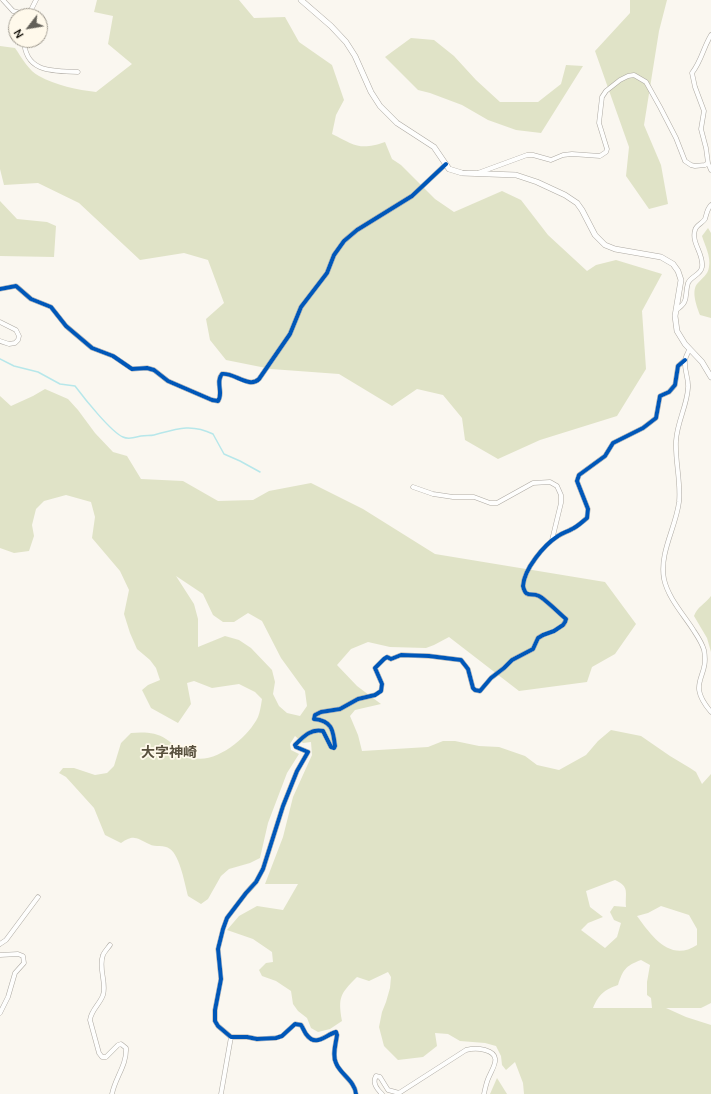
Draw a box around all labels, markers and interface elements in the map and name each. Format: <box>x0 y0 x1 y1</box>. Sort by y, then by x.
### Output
north arrow <box>8 8 48 48</box>
text: N <box>10 27 27 41</box>
district label: 大字神崎 <box>141 745 197 761</box>

